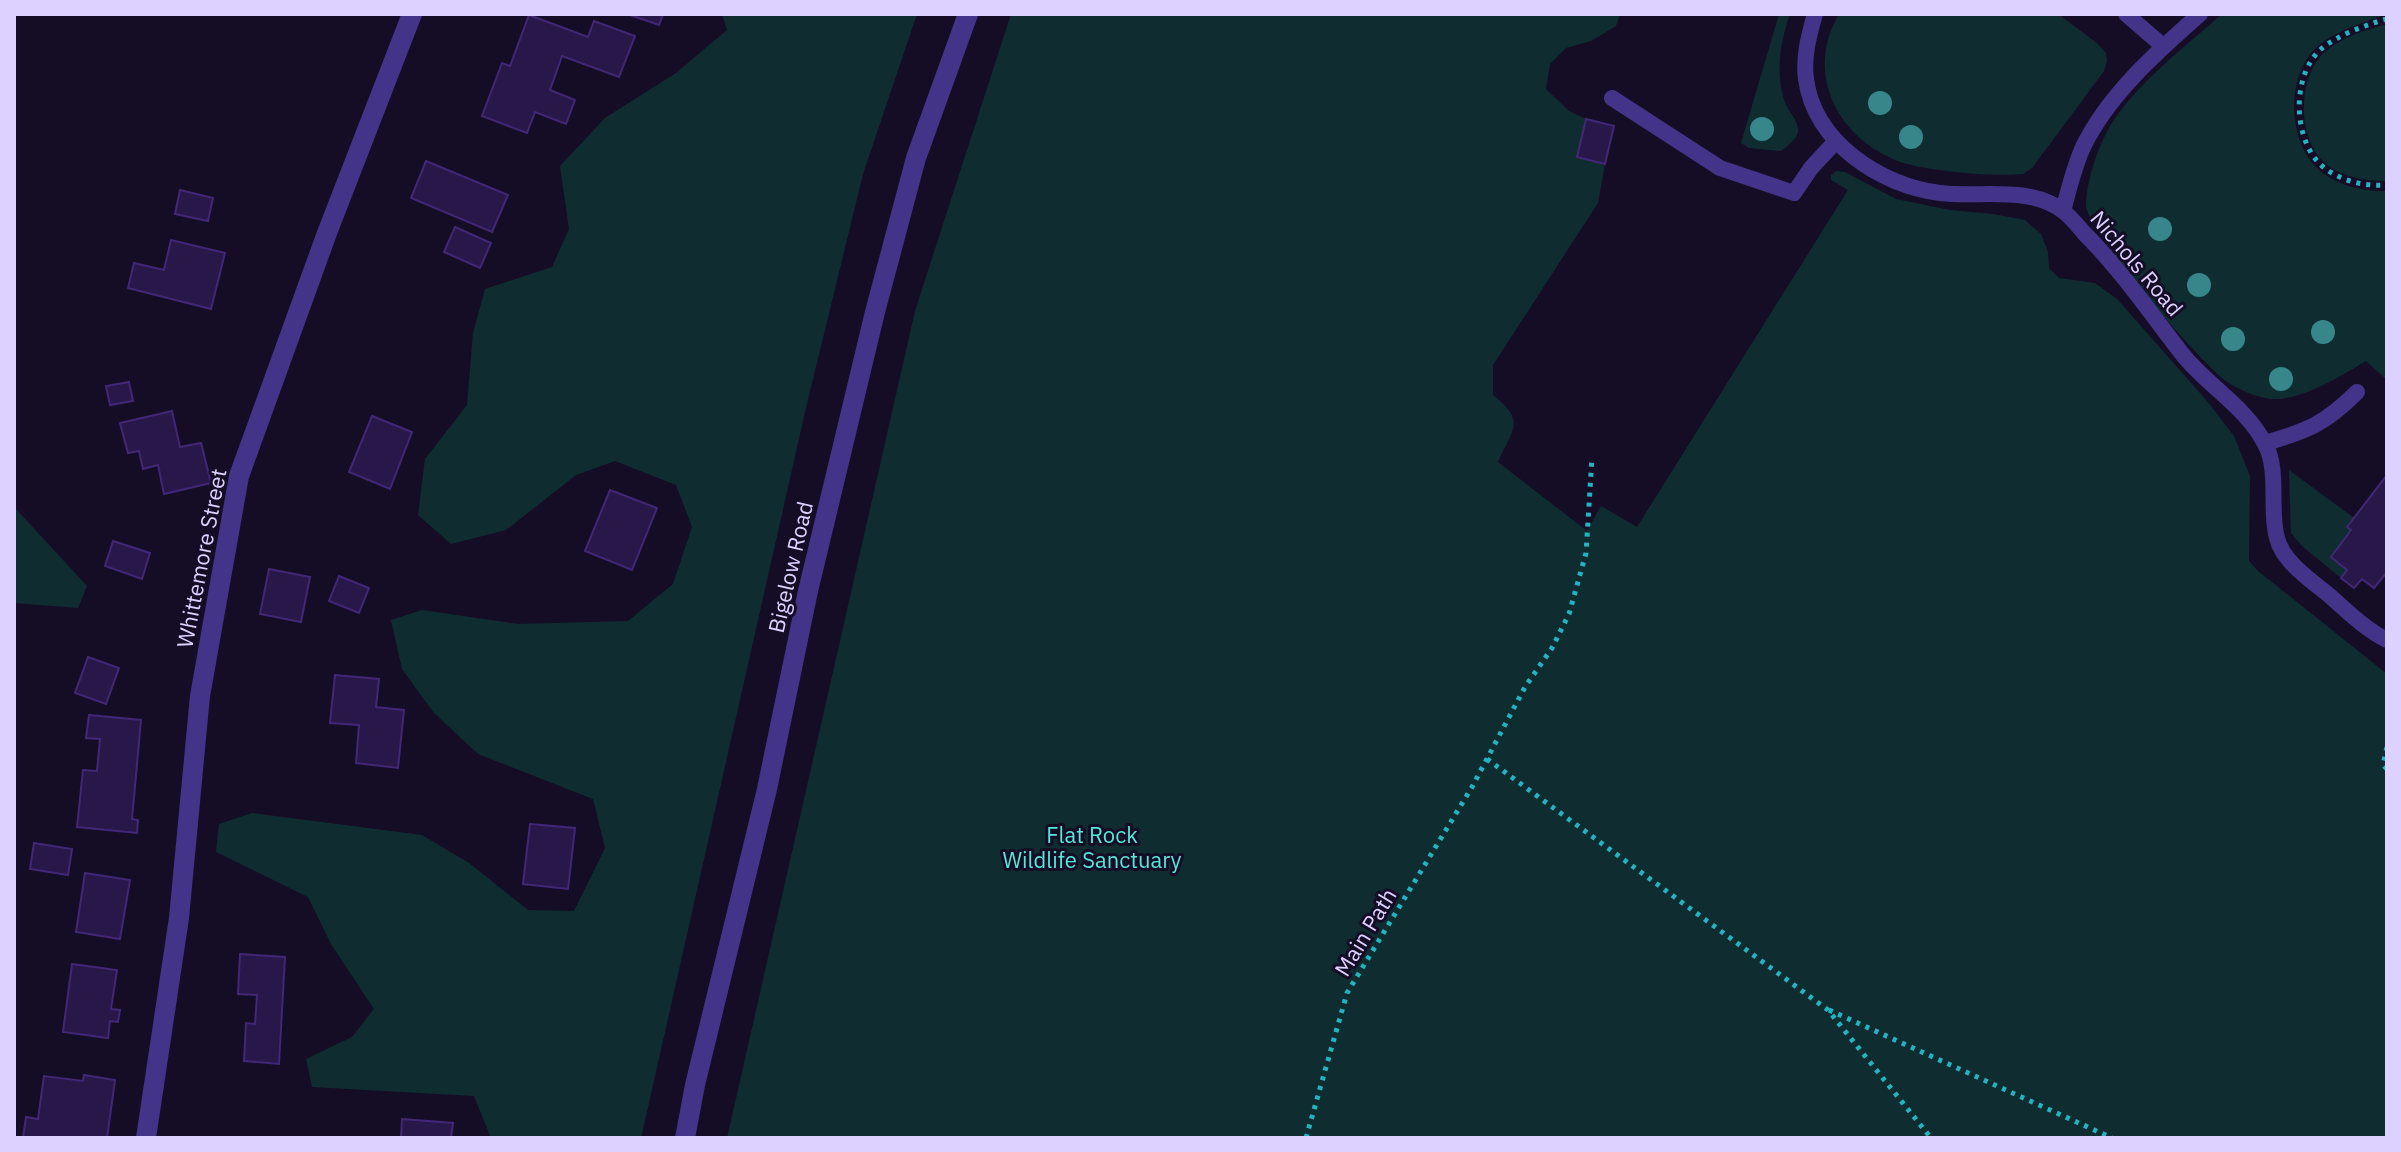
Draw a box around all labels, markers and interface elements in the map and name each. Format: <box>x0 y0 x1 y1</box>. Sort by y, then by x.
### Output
street label: Nichols Road <box>2084 204 2190 322</box>
street label: Whittemore Street <box>169 466 233 650</box>
street label: Bigelow Road <box>761 498 819 636</box>
park label: Flat Rock Wildlife Sanctuary <box>1003 820 1182 874</box>
street label: Main Path <box>1327 883 1403 981</box>

